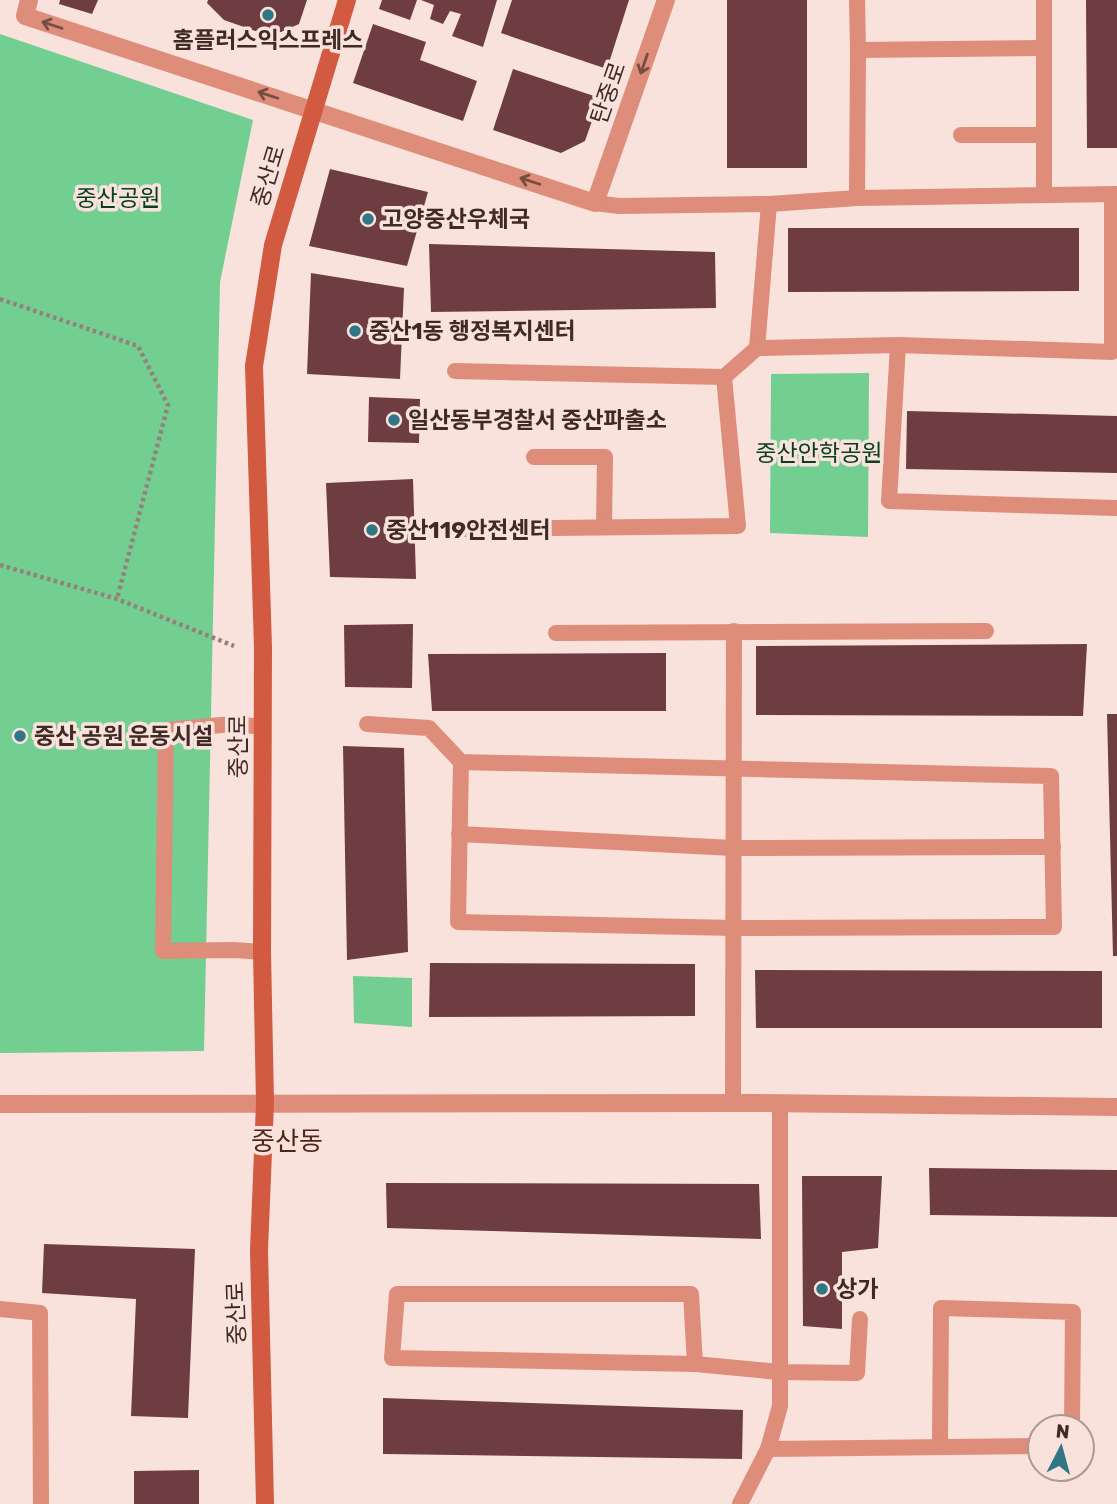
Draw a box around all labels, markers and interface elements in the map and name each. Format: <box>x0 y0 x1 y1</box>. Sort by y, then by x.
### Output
marker: 홈플러스익스프레스 <box>260 7 276 23</box>
one-way arrow <box>41 17 63 30</box>
place label: 홈플러스익스프레스 <box>173 26 363 54</box>
one-way arrow <box>637 53 649 75</box>
street label: 탄중로 <box>584 58 632 128</box>
one-way arrow <box>257 88 279 101</box>
street label: 중산로 <box>245 142 291 210</box>
one-way arrow <box>520 174 542 187</box>
park label: 중산공원 <box>76 184 160 212</box>
place label: 고양중산우체국 <box>382 205 530 233</box>
marker: 고양중산우체국 <box>360 211 376 227</box>
place label: 중산1동 행정복지센터 <box>369 317 576 345</box>
marker: 중산1동 행정복지센터 <box>347 323 363 339</box>
place label: 일산동부경찰서 중산파출소 <box>408 406 667 434</box>
marker: 일산동부경찰서 중산파출소 <box>386 412 402 428</box>
park label: 중산안학공원 <box>756 439 882 467</box>
place label: 중산119안전센터 <box>386 516 551 544</box>
marker: 중산119안전센터 <box>364 522 380 538</box>
street label: 중산로 <box>224 714 252 778</box>
place label: 중산 공원 운동시설 <box>34 722 213 750</box>
marker: 중산 공원 운동시설 <box>12 728 28 744</box>
district label: 중산동 <box>251 1126 323 1157</box>
place label: 상가 <box>836 1275 878 1303</box>
street label: 중산로 <box>221 1281 251 1345</box>
marker: 상가 <box>814 1281 830 1297</box>
north arrow <box>1026 1413 1096 1483</box>
text: N <box>1055 1419 1071 1444</box>

